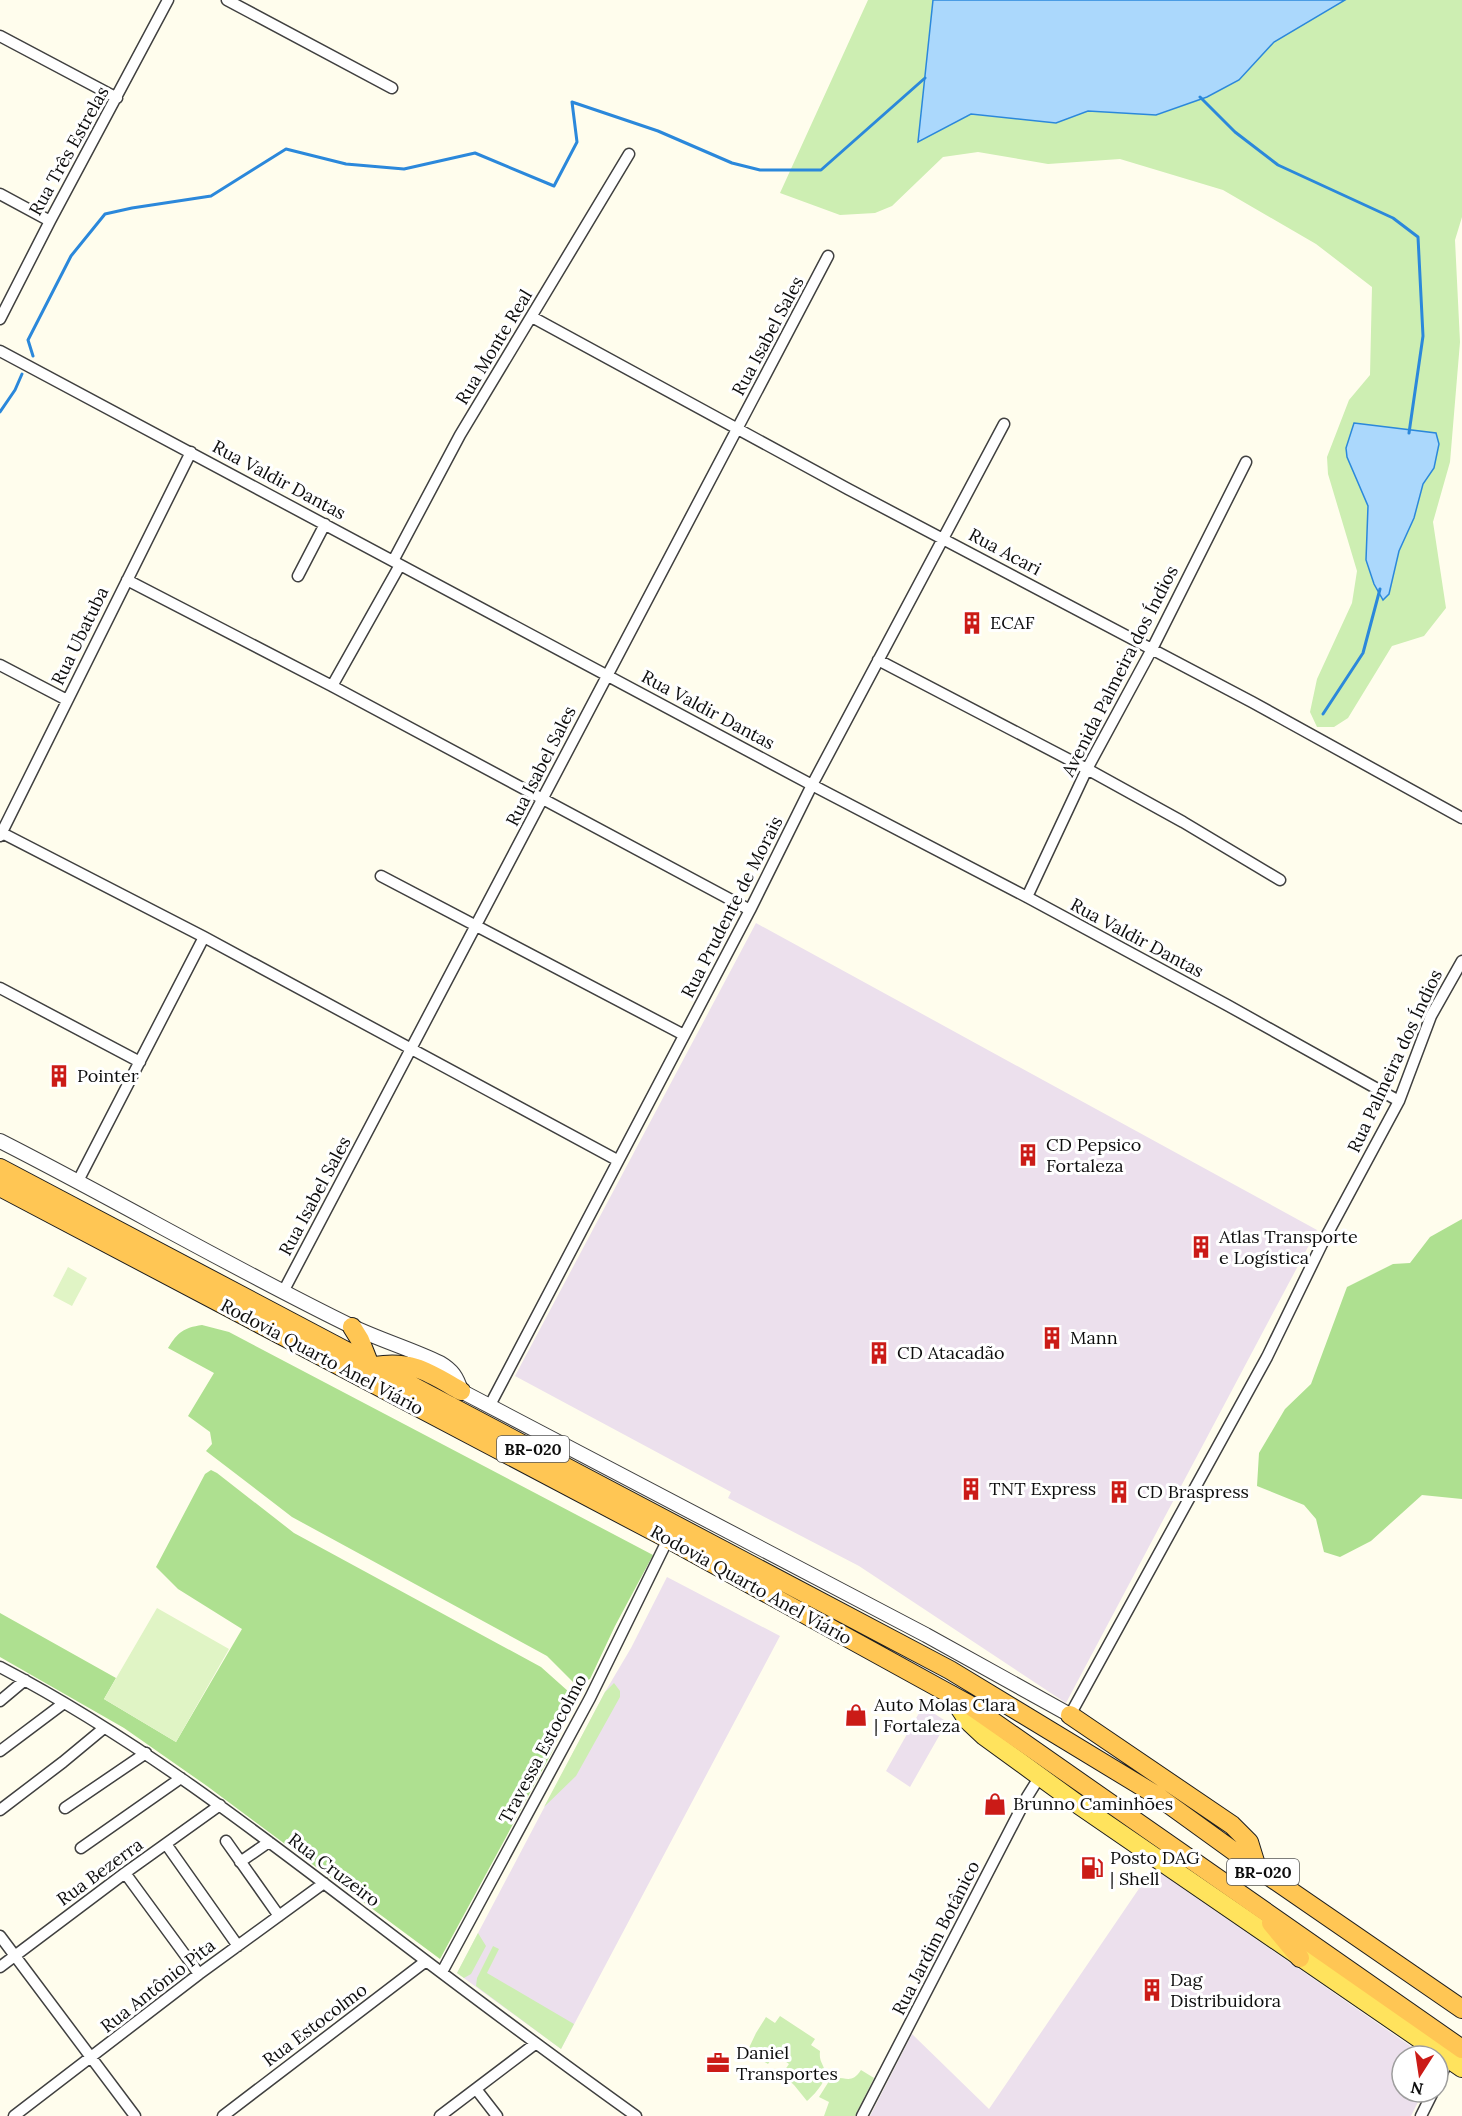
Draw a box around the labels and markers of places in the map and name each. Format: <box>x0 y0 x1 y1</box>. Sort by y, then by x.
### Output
building icon: ECAF <box>959 610 985 636</box>
place label: ECAF <box>990 611 1035 634</box>
building icon: Pointer <box>46 1063 72 1089</box>
place label: Pointer <box>77 1064 139 1087</box>
place label: CD Pepsico Fortaleza <box>1046 1133 1141 1177</box>
building icon: CD Pepsico Fortaleza <box>1015 1142 1041 1168</box>
place label: Atlas Transporte e Logística <box>1218 1225 1358 1269</box>
building icon: Atlas Transporte e Logística <box>1188 1234 1214 1260</box>
building icon: Mann <box>1039 1325 1065 1351</box>
place label: Mann <box>1070 1326 1118 1349</box>
building icon: CD Atacadão <box>866 1340 892 1366</box>
place label: CD Atacadão <box>897 1341 1005 1364</box>
building icon: TNT Express <box>958 1476 984 1502</box>
place label: TNT Express <box>989 1477 1096 1500</box>
building icon: CD Braspress <box>1106 1479 1132 1505</box>
place label: CD Braspress <box>1137 1480 1249 1503</box>
place label: Auto Molas Clara | Fortaleza <box>873 1693 1016 1737</box>
shop icon: Auto Molas Clara | Fortaleza <box>843 1702 869 1728</box>
shop icon: Brunno Caminhões <box>982 1791 1008 1817</box>
place label: Brunno Caminhões <box>1013 1792 1173 1815</box>
place label: Posto DAG | Shell <box>1110 1846 1200 1890</box>
fuel station icon: Posto DAG | Shell <box>1079 1855 1105 1881</box>
place label: Dag Distribuidora <box>1170 1968 1281 2012</box>
building icon: Dag Distribuidora <box>1139 1977 1165 2003</box>
place label: Daniel Transportes <box>736 2041 838 2085</box>
office icon: Daniel Transportes <box>705 2050 731 2076</box>

